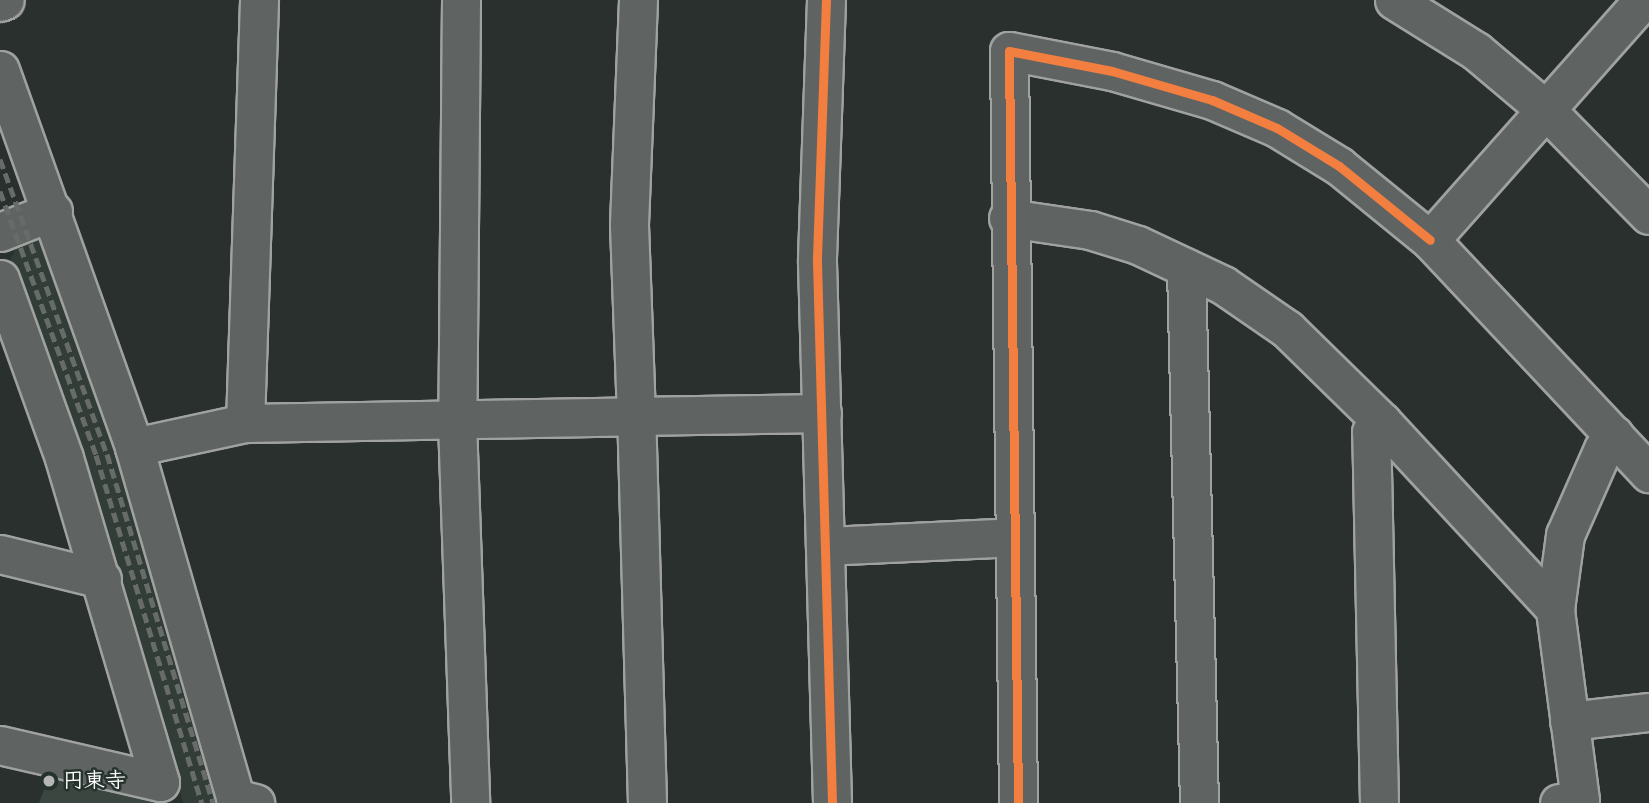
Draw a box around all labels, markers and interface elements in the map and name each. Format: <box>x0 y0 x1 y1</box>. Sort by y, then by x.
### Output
place label: 円東寺 <box>63 768 126 794</box>
marker: 円東寺 <box>41 773 57 789</box>

